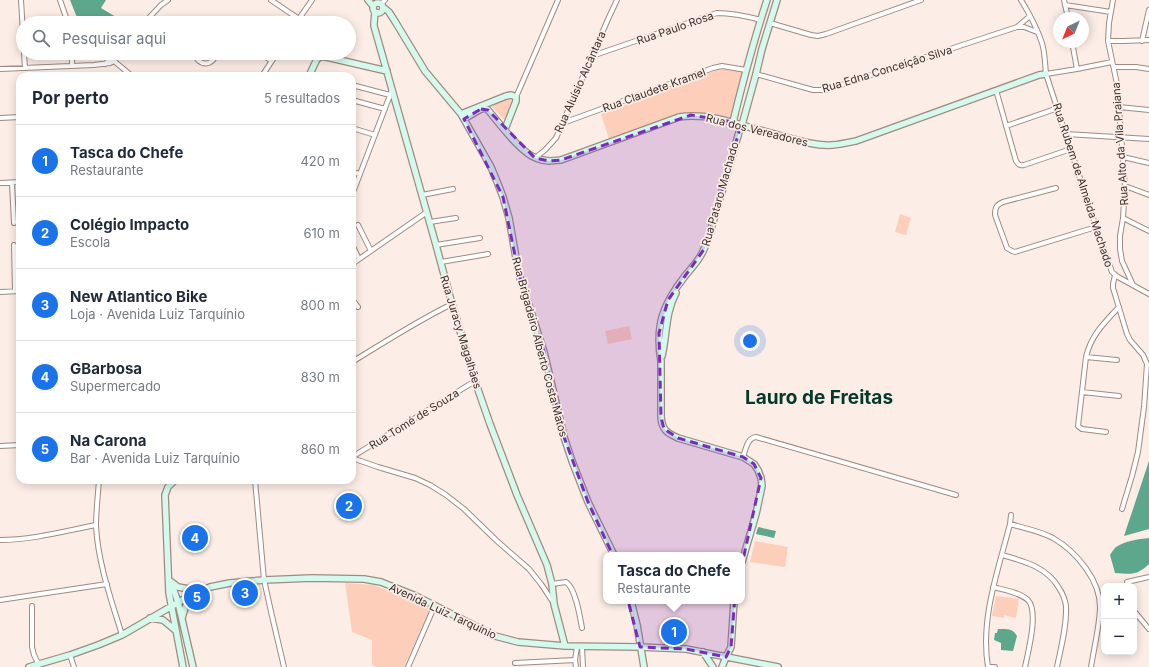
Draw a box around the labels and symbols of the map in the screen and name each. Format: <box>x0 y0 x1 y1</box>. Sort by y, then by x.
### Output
street label: Rua Paulo Rosa <box>635 8 715 48</box>
north arrow <box>1053 12 1089 48</box>
street label: Rua Aluísio Alcântara <box>551 29 609 135</box>
street label: Rua Edna Conceição Silva <box>820 43 954 95</box>
street label: Rua Claudete Kramel <box>600 65 708 115</box>
street label: Rua Alto da Vila Praiana <box>1109 82 1131 206</box>
street label: Rua Rubem de Almeida Machado <box>1050 101 1116 269</box>
street label: Rua dos Vereadores <box>705 111 810 150</box>
street label: Rua Pataro Machado <box>698 140 742 248</box>
street label: Rua Brigadeiro Alberto Costa Matos <box>509 256 571 439</box>
street label: Rua Juracy Magalhães <box>437 274 485 391</box>
your location <box>740 331 760 351</box>
street label: Rua Tomé de Souza <box>366 386 462 452</box>
district label: Lauro de Freitas <box>745 386 893 409</box>
pin: 2 <box>336 491 362 521</box>
pin: 4 <box>182 523 208 553</box>
pin: 3 <box>232 578 258 608</box>
street label: Avenida Luiz Tarquínio <box>387 580 499 642</box>
pin: 5 <box>184 582 210 612</box>
pin: 1 <box>661 617 687 647</box>

